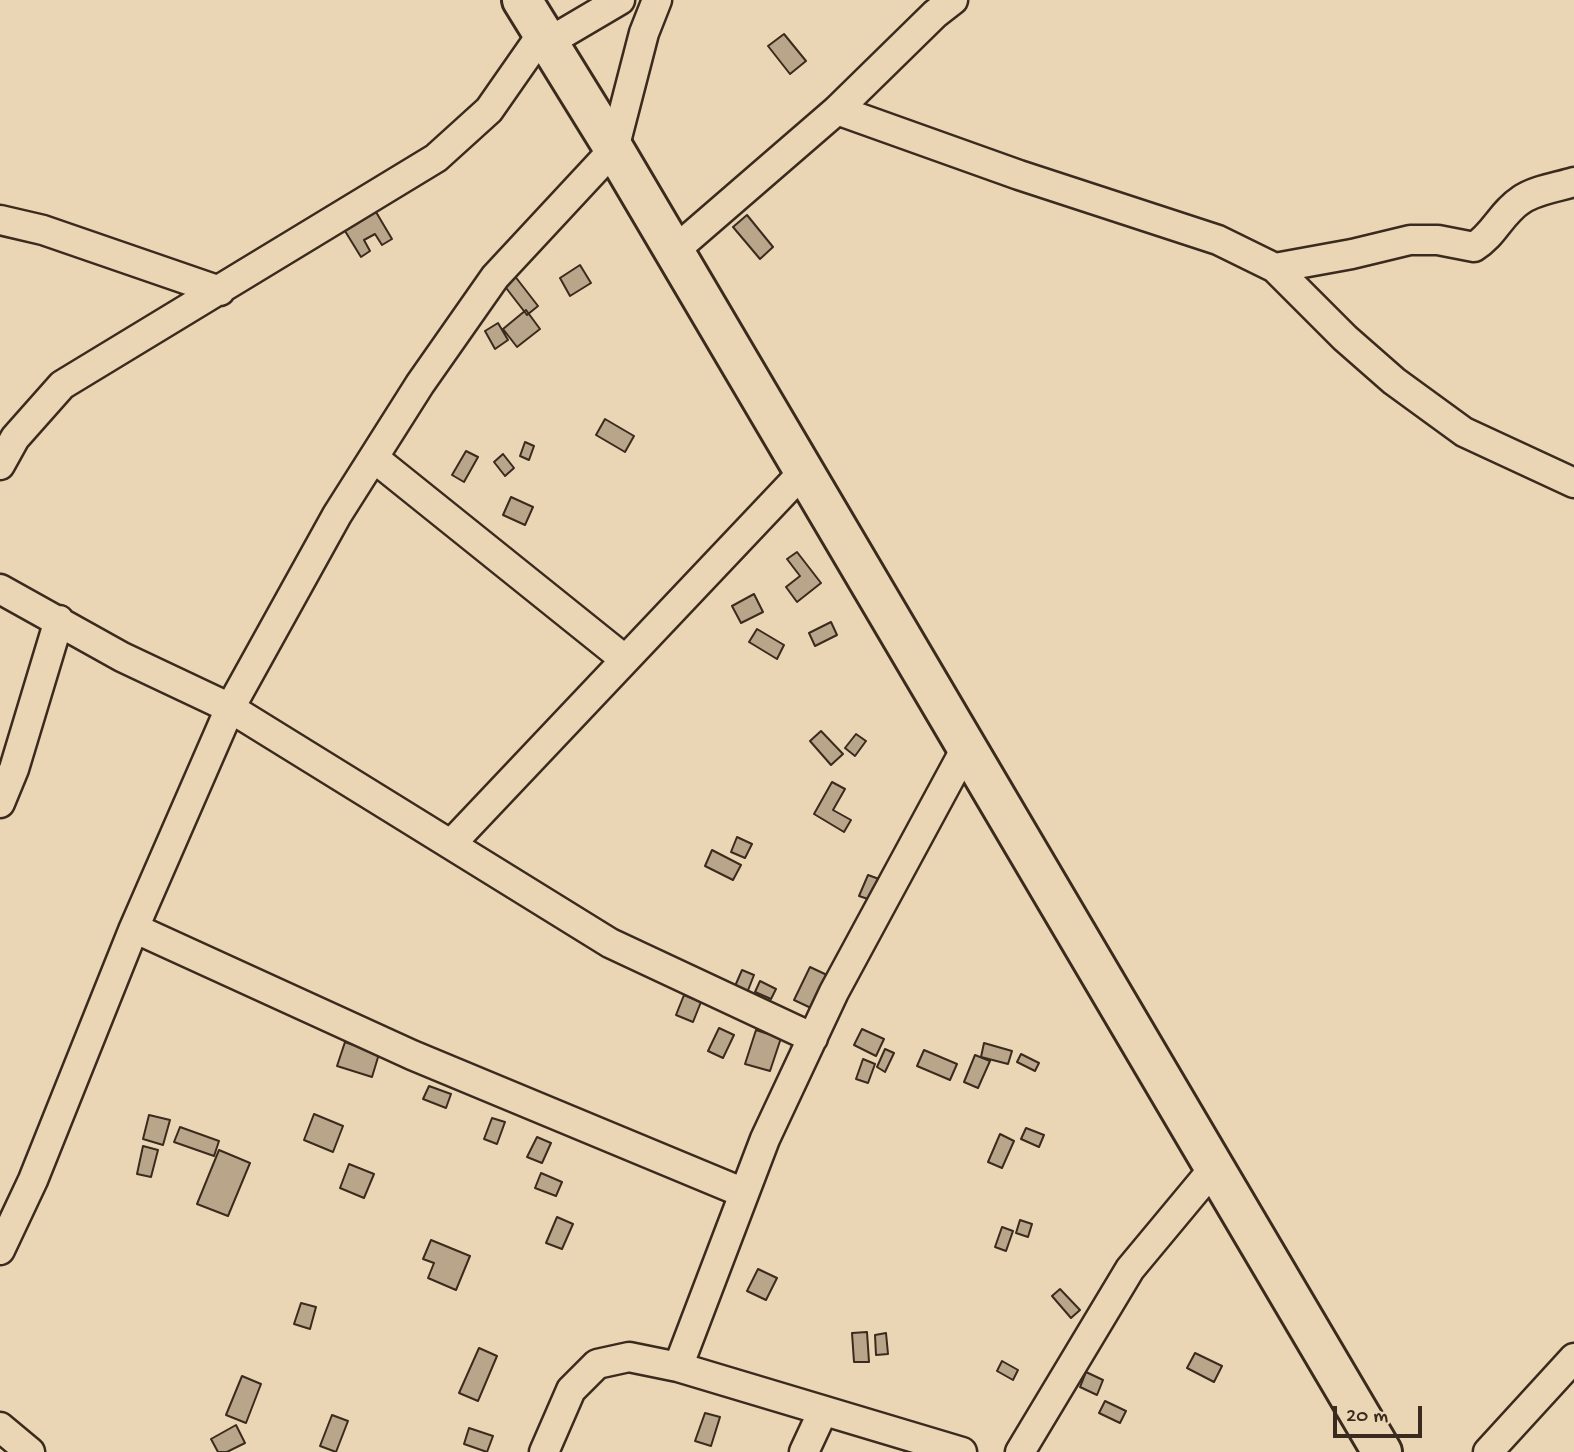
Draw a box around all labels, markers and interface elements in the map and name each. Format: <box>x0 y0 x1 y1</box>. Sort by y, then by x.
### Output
scale bar <box>1336 1392 1425 1436</box>
text: 20 m <box>1346 1405 1388 1430</box>

